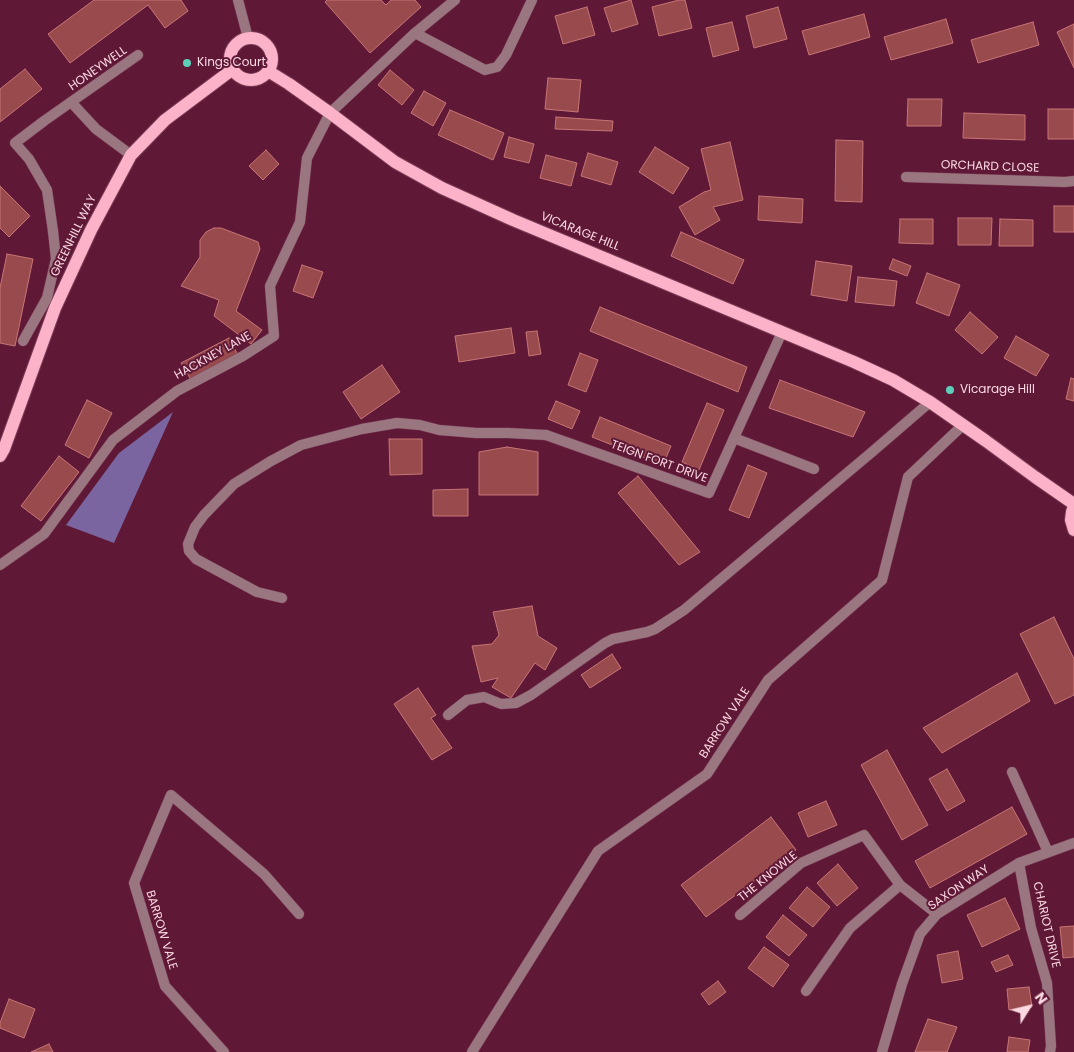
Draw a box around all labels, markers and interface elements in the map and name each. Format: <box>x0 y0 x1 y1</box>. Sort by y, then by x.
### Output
street label: HONEYWELL <box>66 44 130 94</box>
place label: Kings Court <box>197 56 266 70</box>
marker: Kings Court <box>181 57 193 69</box>
street label: ORCHARD CLOSE <box>941 158 1039 176</box>
street label: GREENHILL WAY <box>48 193 100 279</box>
street label: VICARAGE HILL <box>538 210 622 254</box>
street label: HACKNEY LANE <box>172 329 254 383</box>
place label: Vicarage Hill <box>960 383 1035 397</box>
marker: Vicarage Hill <box>944 384 956 396</box>
street label: TEIGN FORT DRIVE <box>609 438 709 486</box>
street label: BARROW VALE <box>697 685 753 761</box>
street label: THE KNOWLE <box>735 849 801 905</box>
street label: SAXON WAY <box>926 862 992 914</box>
street label: CHARIOT DRIVE <box>1029 880 1063 970</box>
street label: BARROW VALE <box>142 889 180 971</box>
north arrow <box>1004 982 1054 1032</box>
text: N <box>1030 988 1052 1008</box>

